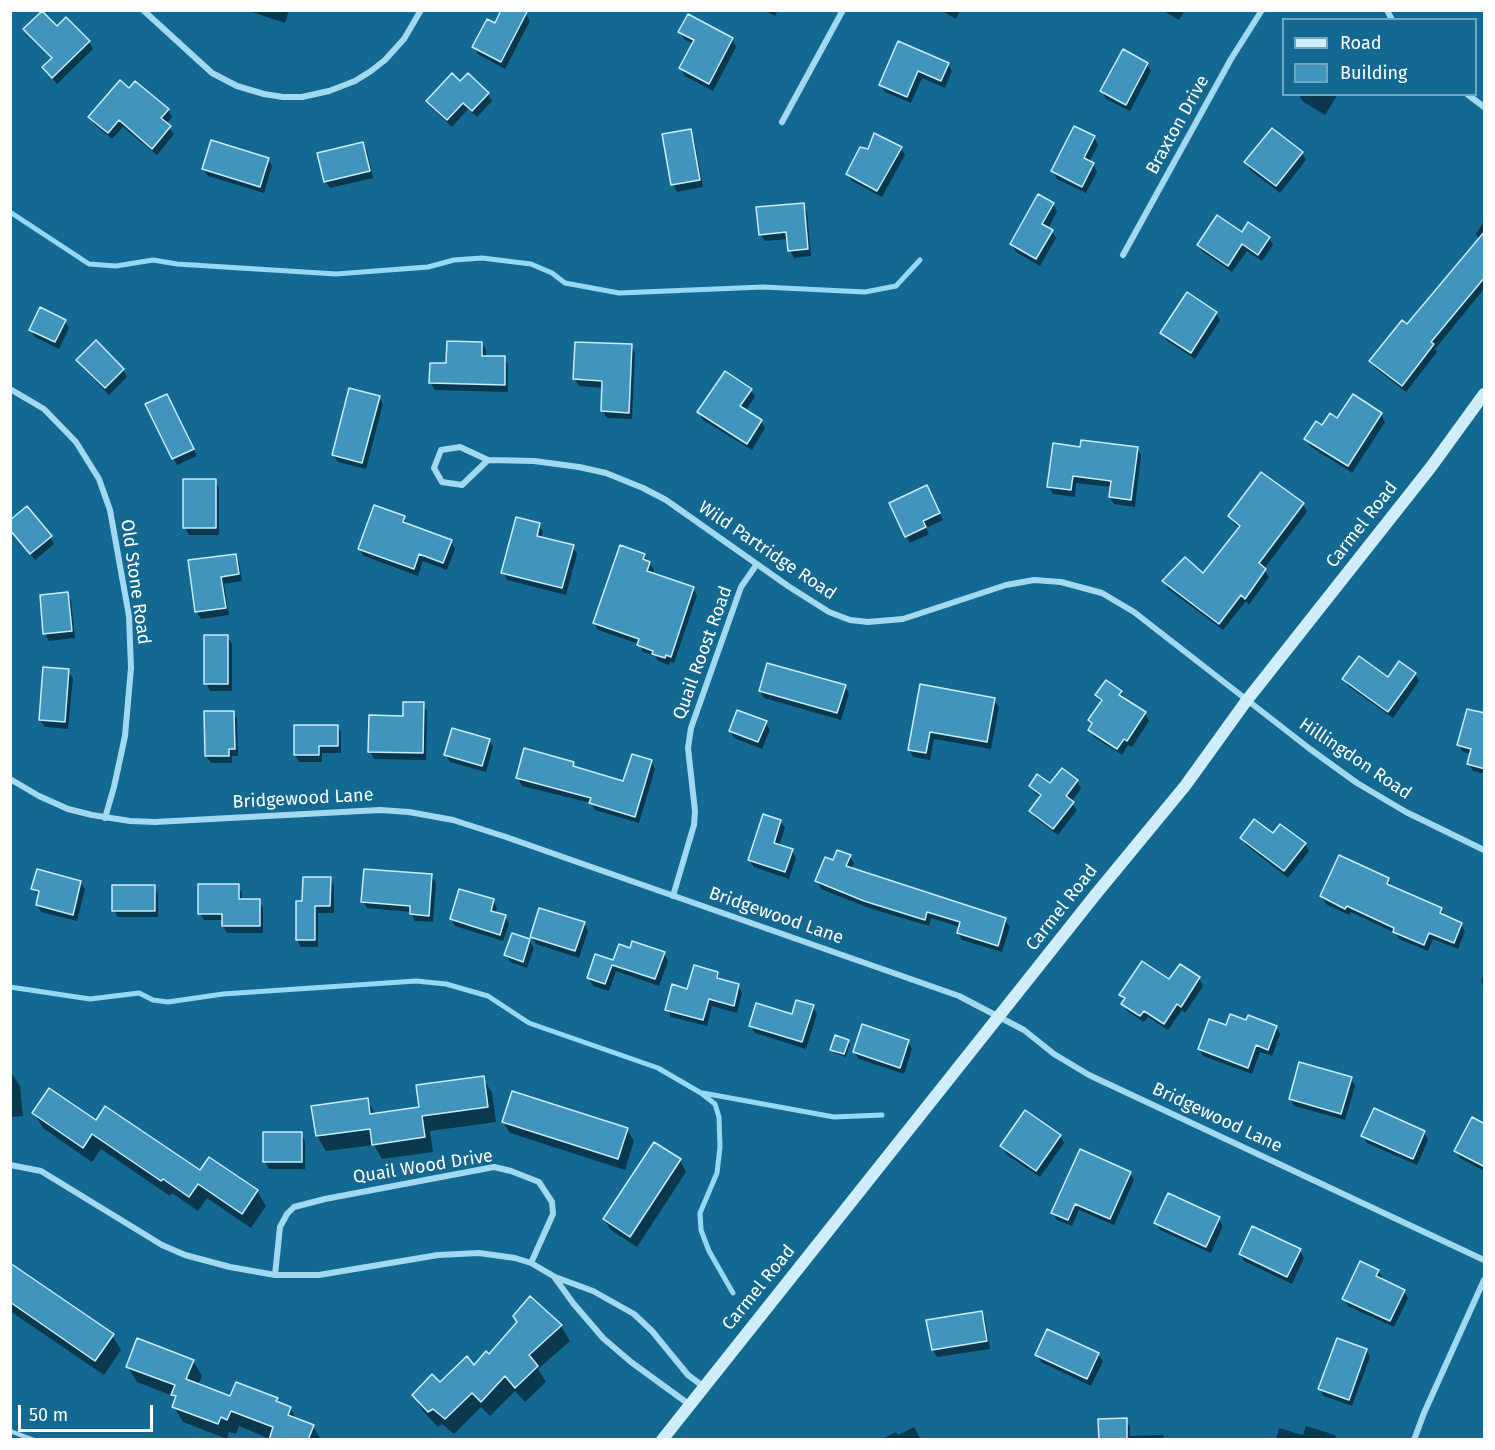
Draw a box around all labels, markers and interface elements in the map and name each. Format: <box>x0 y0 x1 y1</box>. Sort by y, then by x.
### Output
legend <box>1282 18 1477 96</box>
text: Road <box>1340 32 1382 54</box>
text: Building <box>1340 62 1407 84</box>
street label: Braxton Drive <box>1142 72 1214 178</box>
street label: Carmel Road <box>1322 478 1402 572</box>
street label: Wild Partridge Road <box>694 497 840 605</box>
street label: Old Stone Road <box>116 518 154 646</box>
street label: Quail Roost Road <box>669 583 737 723</box>
street label: Hillingdon Road <box>1295 714 1415 804</box>
street label: Bridgewood Lane <box>232 785 374 813</box>
street label: Carmel Road <box>1022 861 1102 955</box>
street label: Bridgewood Lane <box>706 883 846 949</box>
street label: Bridgewood Lane <box>1149 1078 1285 1158</box>
street label: Quail Wood Drive <box>352 1145 494 1189</box>
street label: Carmel Road <box>718 1241 800 1335</box>
scale bar <box>21 1393 156 1431</box>
text: 50 m <box>29 1404 68 1426</box>

